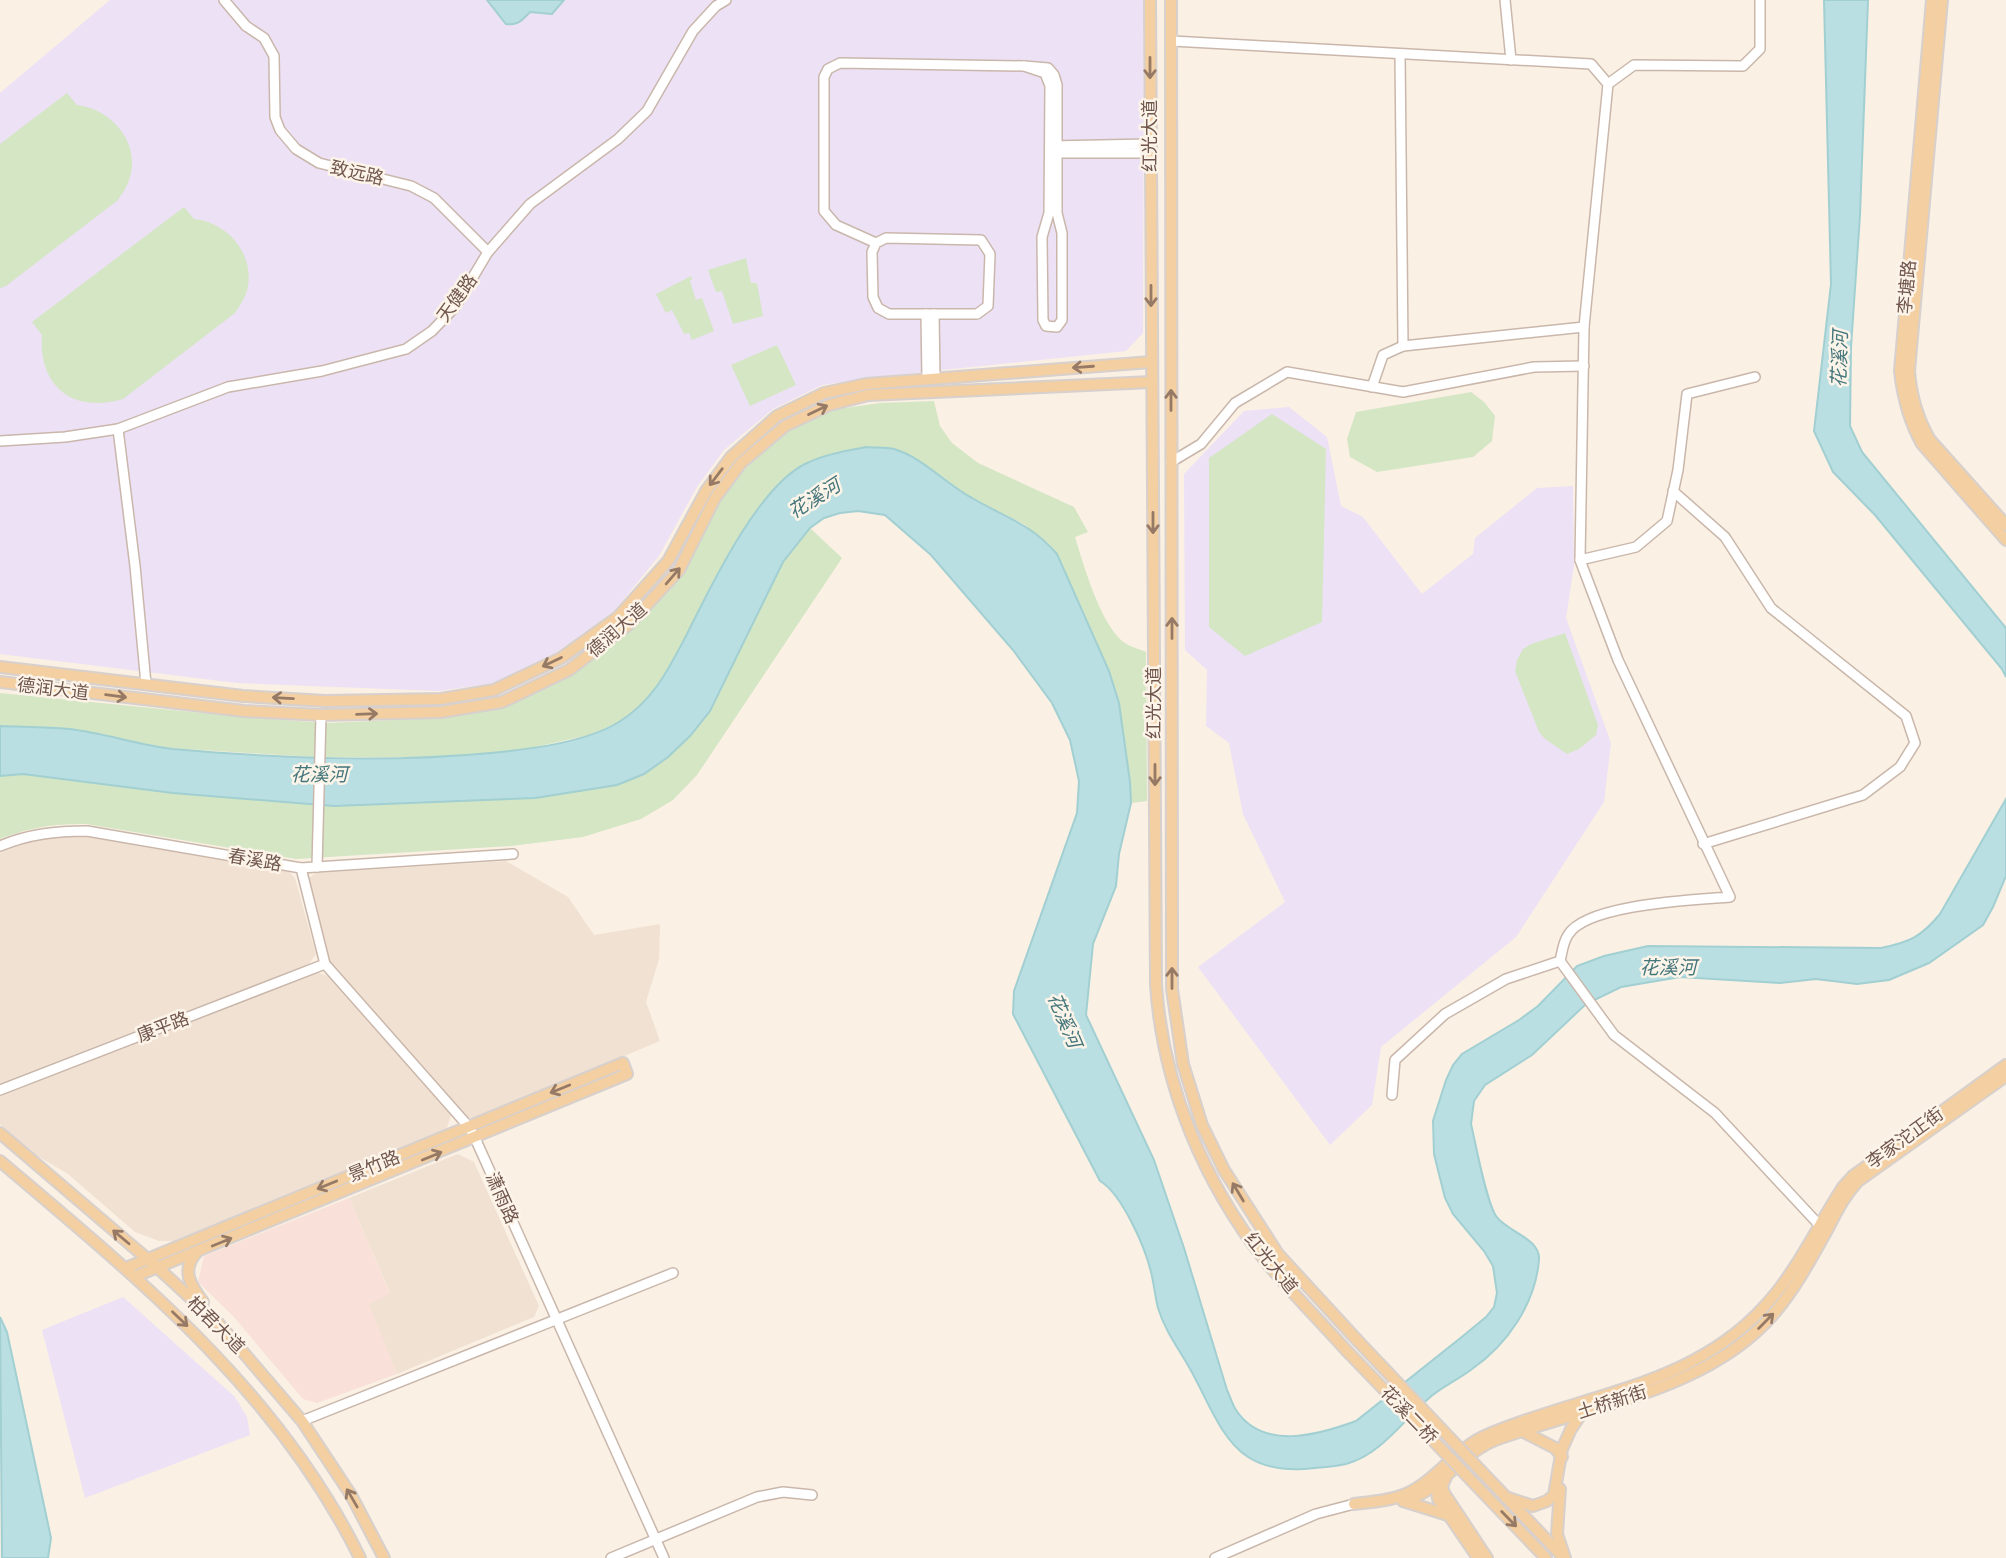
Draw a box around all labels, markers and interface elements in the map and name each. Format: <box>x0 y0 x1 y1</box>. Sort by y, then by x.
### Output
one-way arrow <box>1143 56 1157 79</box>
street label: 红光大道 <box>1138 100 1160 172</box>
street label: 致远路 <box>328 155 386 189</box>
street label: 李塘路 <box>1893 259 1919 315</box>
street label: 天健路 <box>431 269 481 326</box>
one-way arrow <box>1144 284 1158 307</box>
water label: 花溪河 <box>1826 326 1851 388</box>
one-way arrow <box>1072 361 1095 374</box>
one-way arrow <box>1164 389 1178 412</box>
one-way arrow <box>807 402 828 416</box>
one-way arrow <box>709 467 724 486</box>
water label: 花溪河 <box>783 471 847 522</box>
one-way arrow <box>1146 511 1160 534</box>
one-way arrow <box>665 568 681 586</box>
street label: 德润大道 <box>582 597 651 661</box>
one-way arrow <box>1165 616 1179 639</box>
one-way arrow <box>542 656 563 669</box>
street label: 红光大道 <box>1142 667 1164 739</box>
street label: 德润大道 <box>16 673 90 703</box>
one-way arrow <box>105 690 127 703</box>
one-way arrow <box>272 692 295 705</box>
one-way arrow <box>356 707 379 721</box>
water label: 花溪河 <box>290 762 351 785</box>
one-way arrow <box>1148 763 1162 786</box>
street label: 春溪路 <box>227 843 284 875</box>
water label: 花溪河 <box>1639 955 1700 978</box>
one-way arrow <box>1165 966 1179 989</box>
water label: 花溪河 <box>1044 989 1089 1054</box>
street label: 康平路 <box>133 1006 192 1046</box>
one-way arrow <box>549 1084 571 1097</box>
street label: 李家沱正街 <box>1862 1102 1947 1173</box>
street label: 景竹路 <box>344 1145 403 1185</box>
one-way arrow <box>421 1148 443 1161</box>
street label: 潇雨路 <box>482 1168 524 1227</box>
one-way arrow <box>316 1180 338 1193</box>
one-way arrow <box>1230 1183 1244 1203</box>
street label: 红光大道 <box>1241 1227 1303 1297</box>
one-way arrow <box>113 1229 131 1245</box>
one-way arrow <box>211 1234 232 1247</box>
street label: 柏君大道 <box>183 1291 250 1358</box>
one-way arrow <box>171 1311 188 1328</box>
one-way arrow <box>1757 1313 1774 1330</box>
street label: 土桥新街 <box>1574 1379 1649 1423</box>
street label: 花溪二桥 <box>1377 1381 1443 1448</box>
one-way arrow <box>345 1488 359 1508</box>
one-way arrow <box>1501 1511 1518 1528</box>

